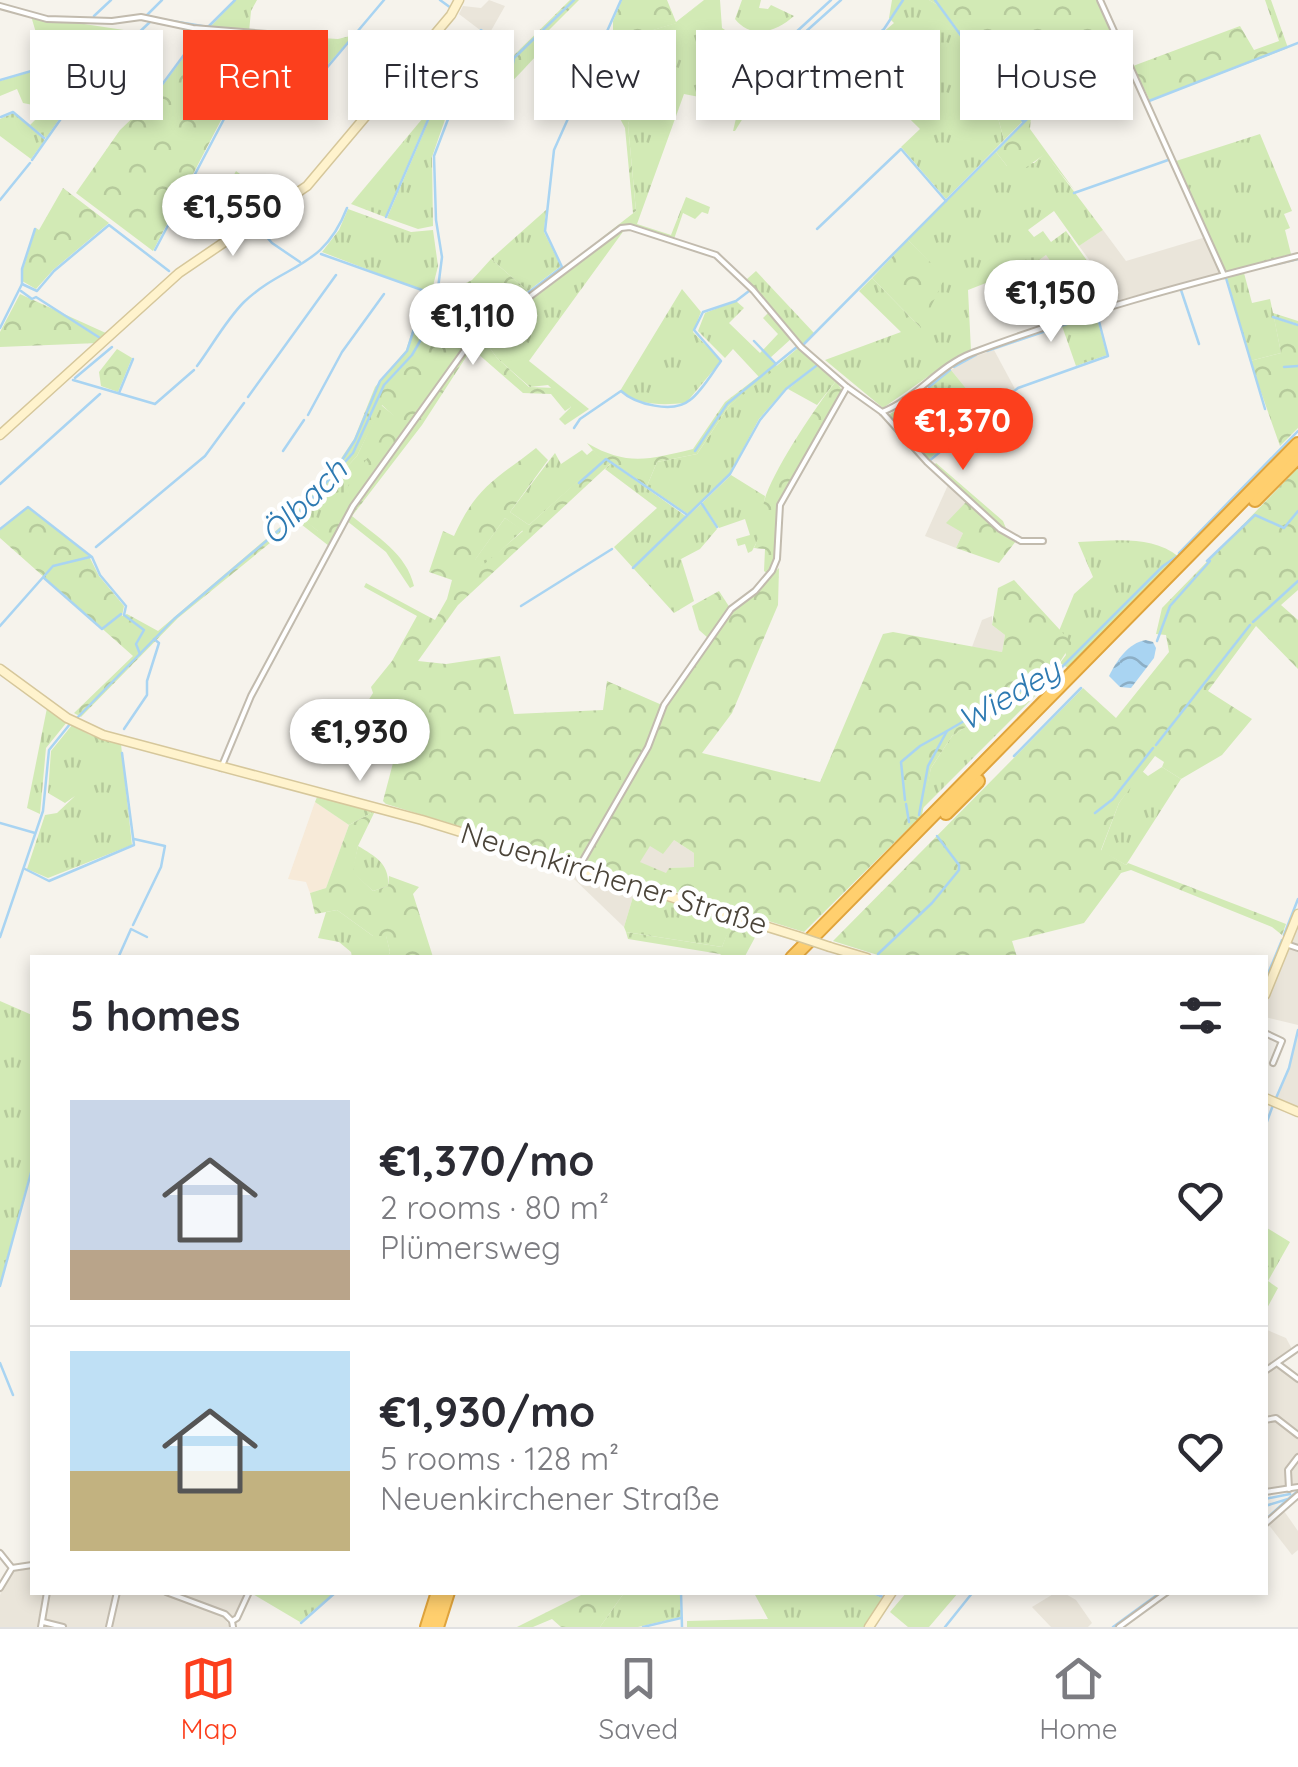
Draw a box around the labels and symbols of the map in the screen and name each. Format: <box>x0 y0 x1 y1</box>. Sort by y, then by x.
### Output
pin: €1,550 <box>152 174 314 259</box>
pin: €1,150 <box>970 260 1132 345</box>
pin: €1,110 <box>392 283 554 368</box>
pin: €1,370 <box>882 388 1044 473</box>
water label: Ölbach <box>252 449 355 553</box>
water label: Wiedey <box>950 648 1068 739</box>
pin: €1,930 <box>279 699 441 784</box>
street label: Neuenkirchener Straße <box>456 813 772 943</box>

